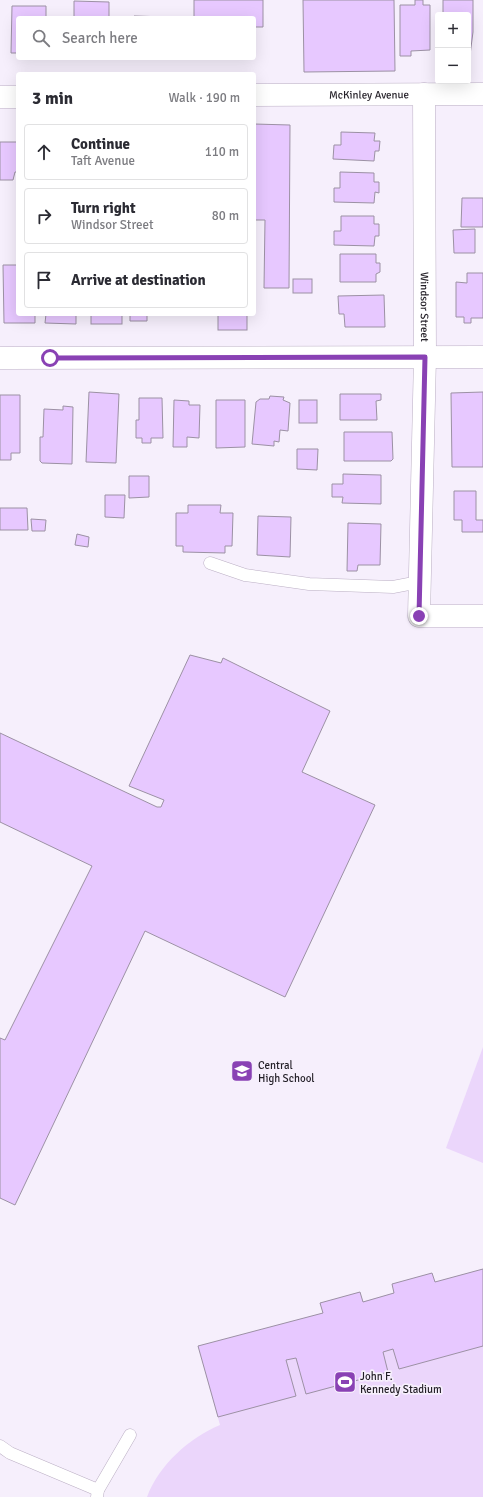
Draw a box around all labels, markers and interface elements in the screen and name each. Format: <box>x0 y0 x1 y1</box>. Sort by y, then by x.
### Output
map controls <box>435 12 471 84</box>
button: + <box>435 12 471 48</box>
search box <box>16 16 256 60</box>
icon: search <box>30 27 52 49</box>
text: Search here <box>62 29 138 47</box>
button: − <box>435 48 471 84</box>
text: 3 min <box>32 88 73 109</box>
street label: McKinley Avenue <box>329 88 409 102</box>
text: Walk · 190 m <box>169 90 240 106</box>
text: Continue <box>71 135 130 153</box>
icon: ahead <box>33 141 55 163</box>
text: 110 m <box>205 144 239 160</box>
text: Taft Avenue <box>71 153 135 169</box>
text: Turn right <box>71 199 136 217</box>
icon: right <box>33 205 55 227</box>
text: 80 m <box>212 208 239 224</box>
text: Windsor Street <box>71 217 154 233</box>
icon: arrive <box>33 269 55 291</box>
text: Arrive at destination <box>71 271 206 289</box>
street label: Windsor Street <box>418 272 431 342</box>
route start <box>41 349 59 367</box>
route end <box>410 607 428 625</box>
school or university icon: Central High School <box>229 1058 255 1084</box>
place label: Central High School <box>258 1059 315 1085</box>
sports icon: John F. Kennedy Stadium <box>332 1369 358 1395</box>
place label: John F. Kennedy Stadium <box>360 1370 442 1396</box>

